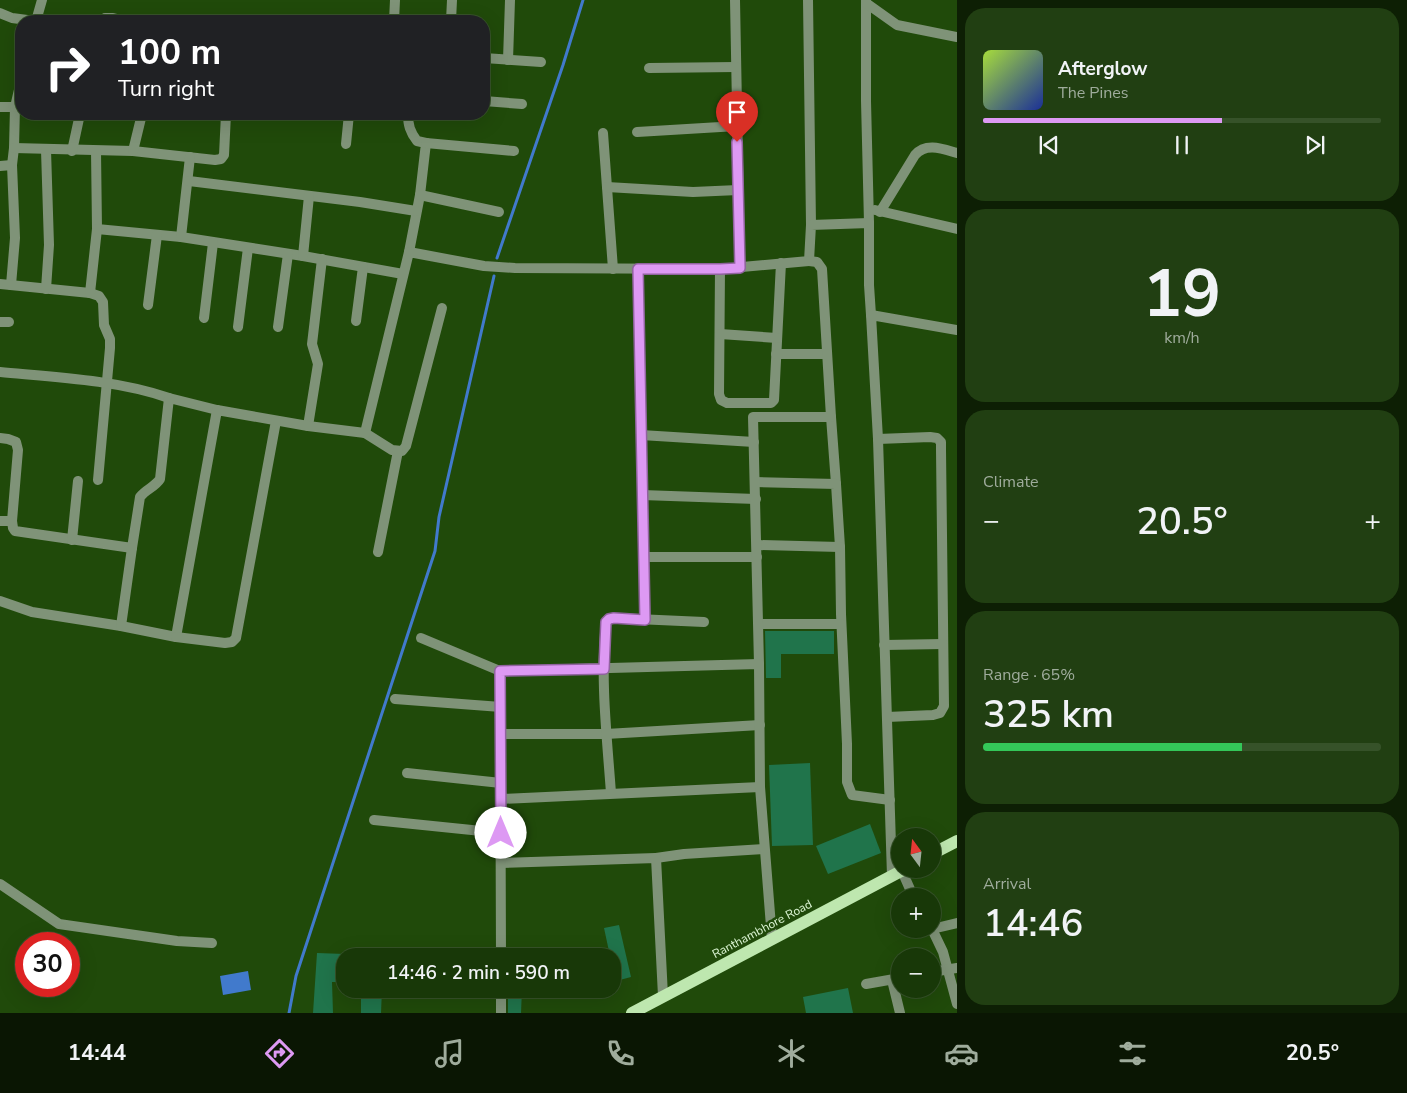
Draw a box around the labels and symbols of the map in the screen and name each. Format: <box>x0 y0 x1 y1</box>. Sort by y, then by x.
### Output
pin <box>716 91 758 142</box>
position arrow <box>474 806 526 858</box>
north arrow <box>891 828 941 878</box>
street label: Ranthambhore Road <box>709 896 815 962</box>
speed limit sign: 30 <box>15 932 80 997</box>

